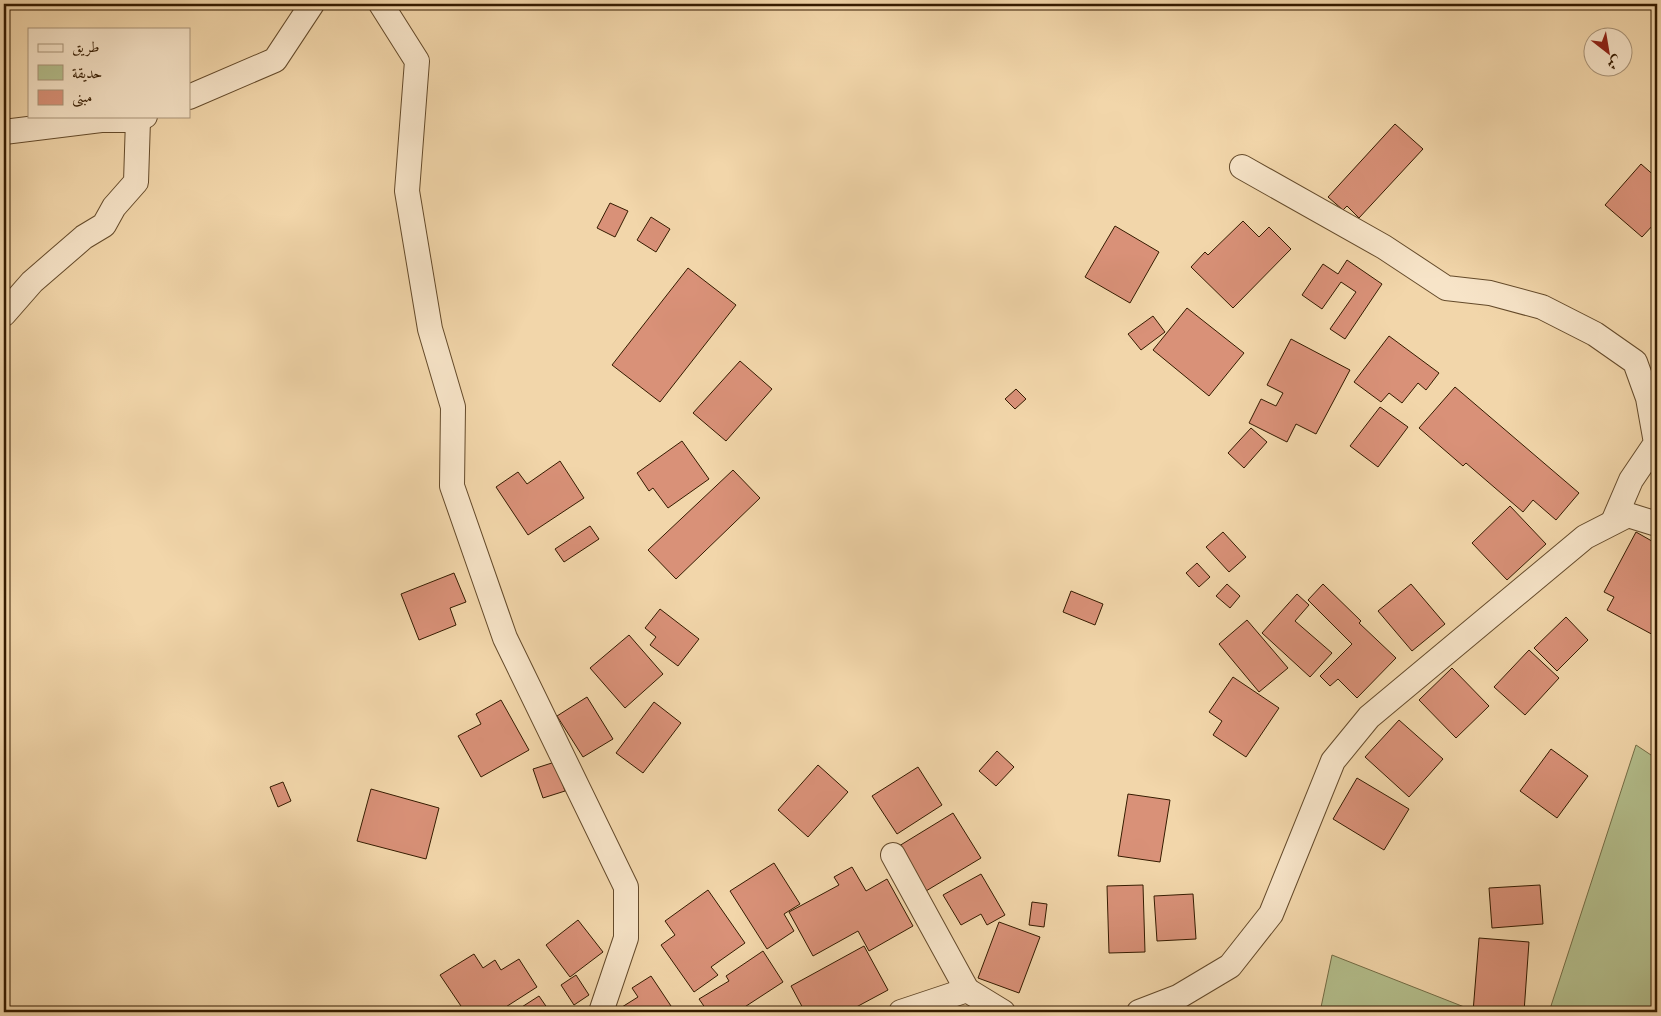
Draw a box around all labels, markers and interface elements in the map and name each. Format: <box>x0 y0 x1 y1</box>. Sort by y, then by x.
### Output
legend <box>28 28 190 118</box>
north arrow <box>1584 28 1634 78</box>
text: طريق <box>72 38 99 57</box>
text: ش <box>1603 51 1625 74</box>
text: حديقة <box>72 64 102 83</box>
text: مبنى <box>72 88 92 108</box>

